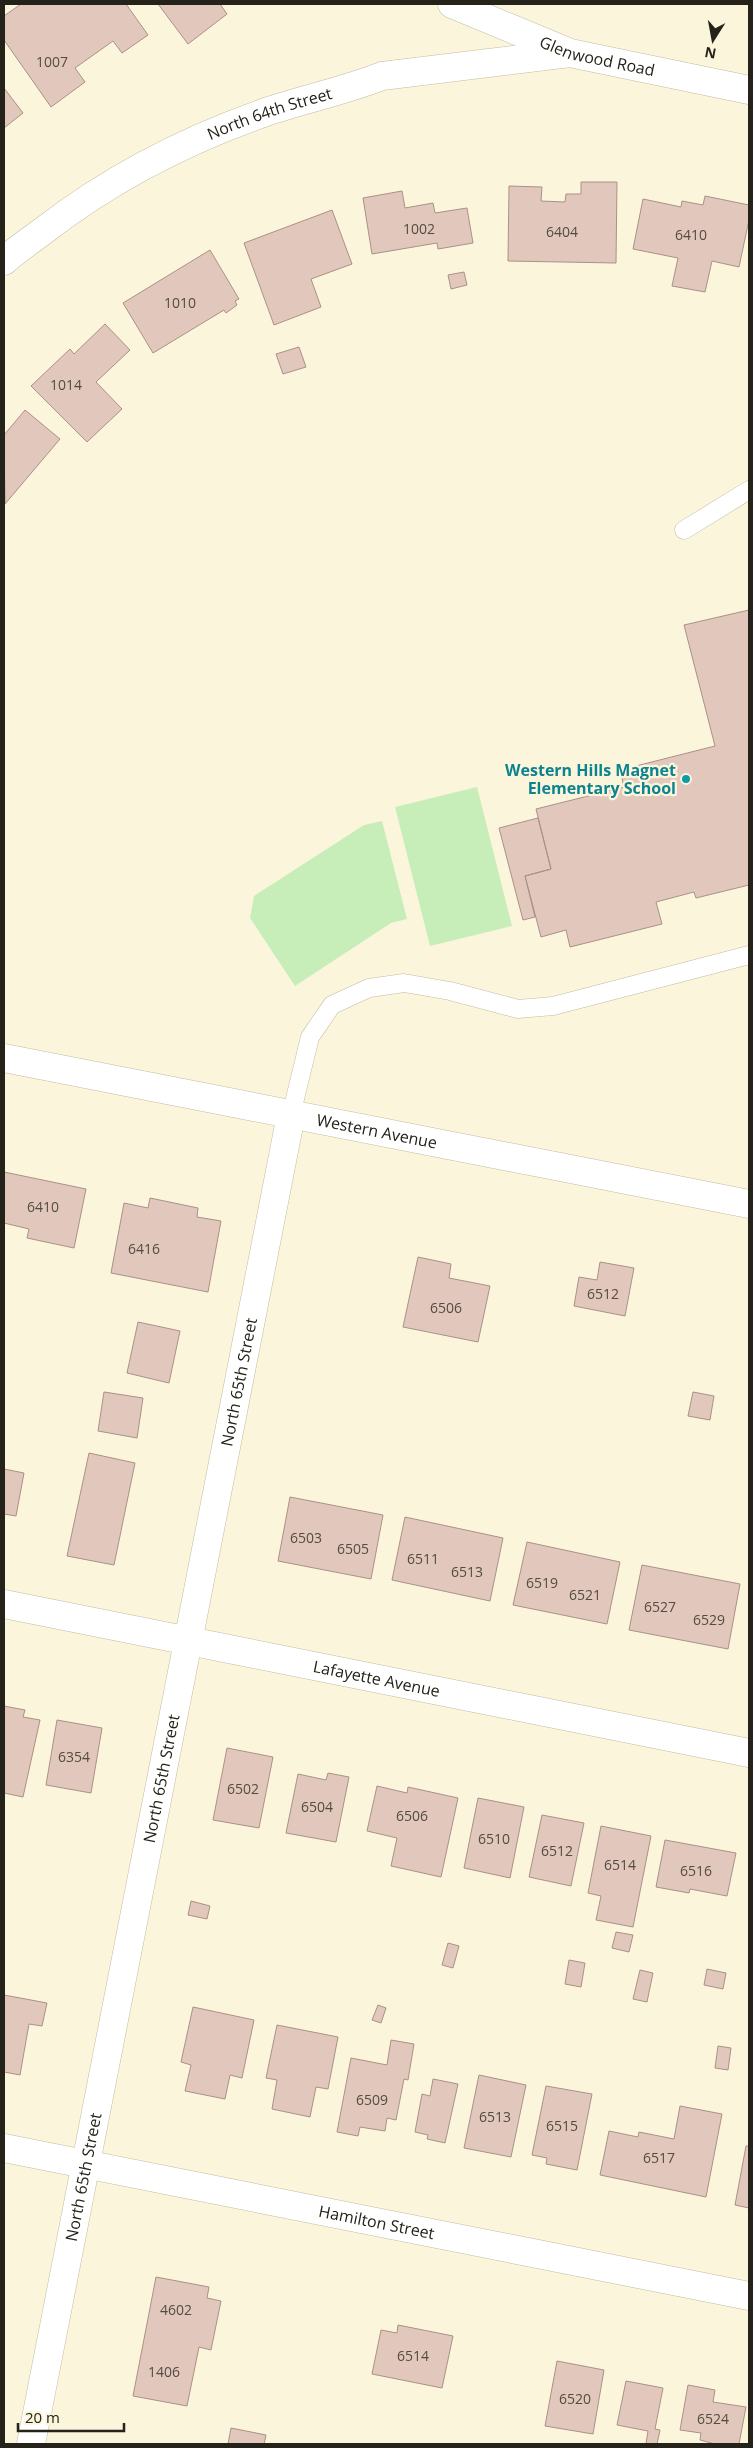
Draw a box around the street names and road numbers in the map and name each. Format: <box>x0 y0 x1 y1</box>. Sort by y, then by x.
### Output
street label: Glenwood Road <box>536 31 657 81</box>
street label: North 64th Street <box>204 82 335 145</box>
street label: Western Avenue <box>315 1109 439 1154</box>
street label: North 65th Street <box>215 1316 262 1448</box>
street label: Lafayette Avenue <box>311 1655 442 1702</box>
street label: North 65th Street <box>138 1712 185 1845</box>
street label: North 65th Street <box>60 2111 107 2243</box>
street label: Hamilton Street <box>317 2200 437 2244</box>

